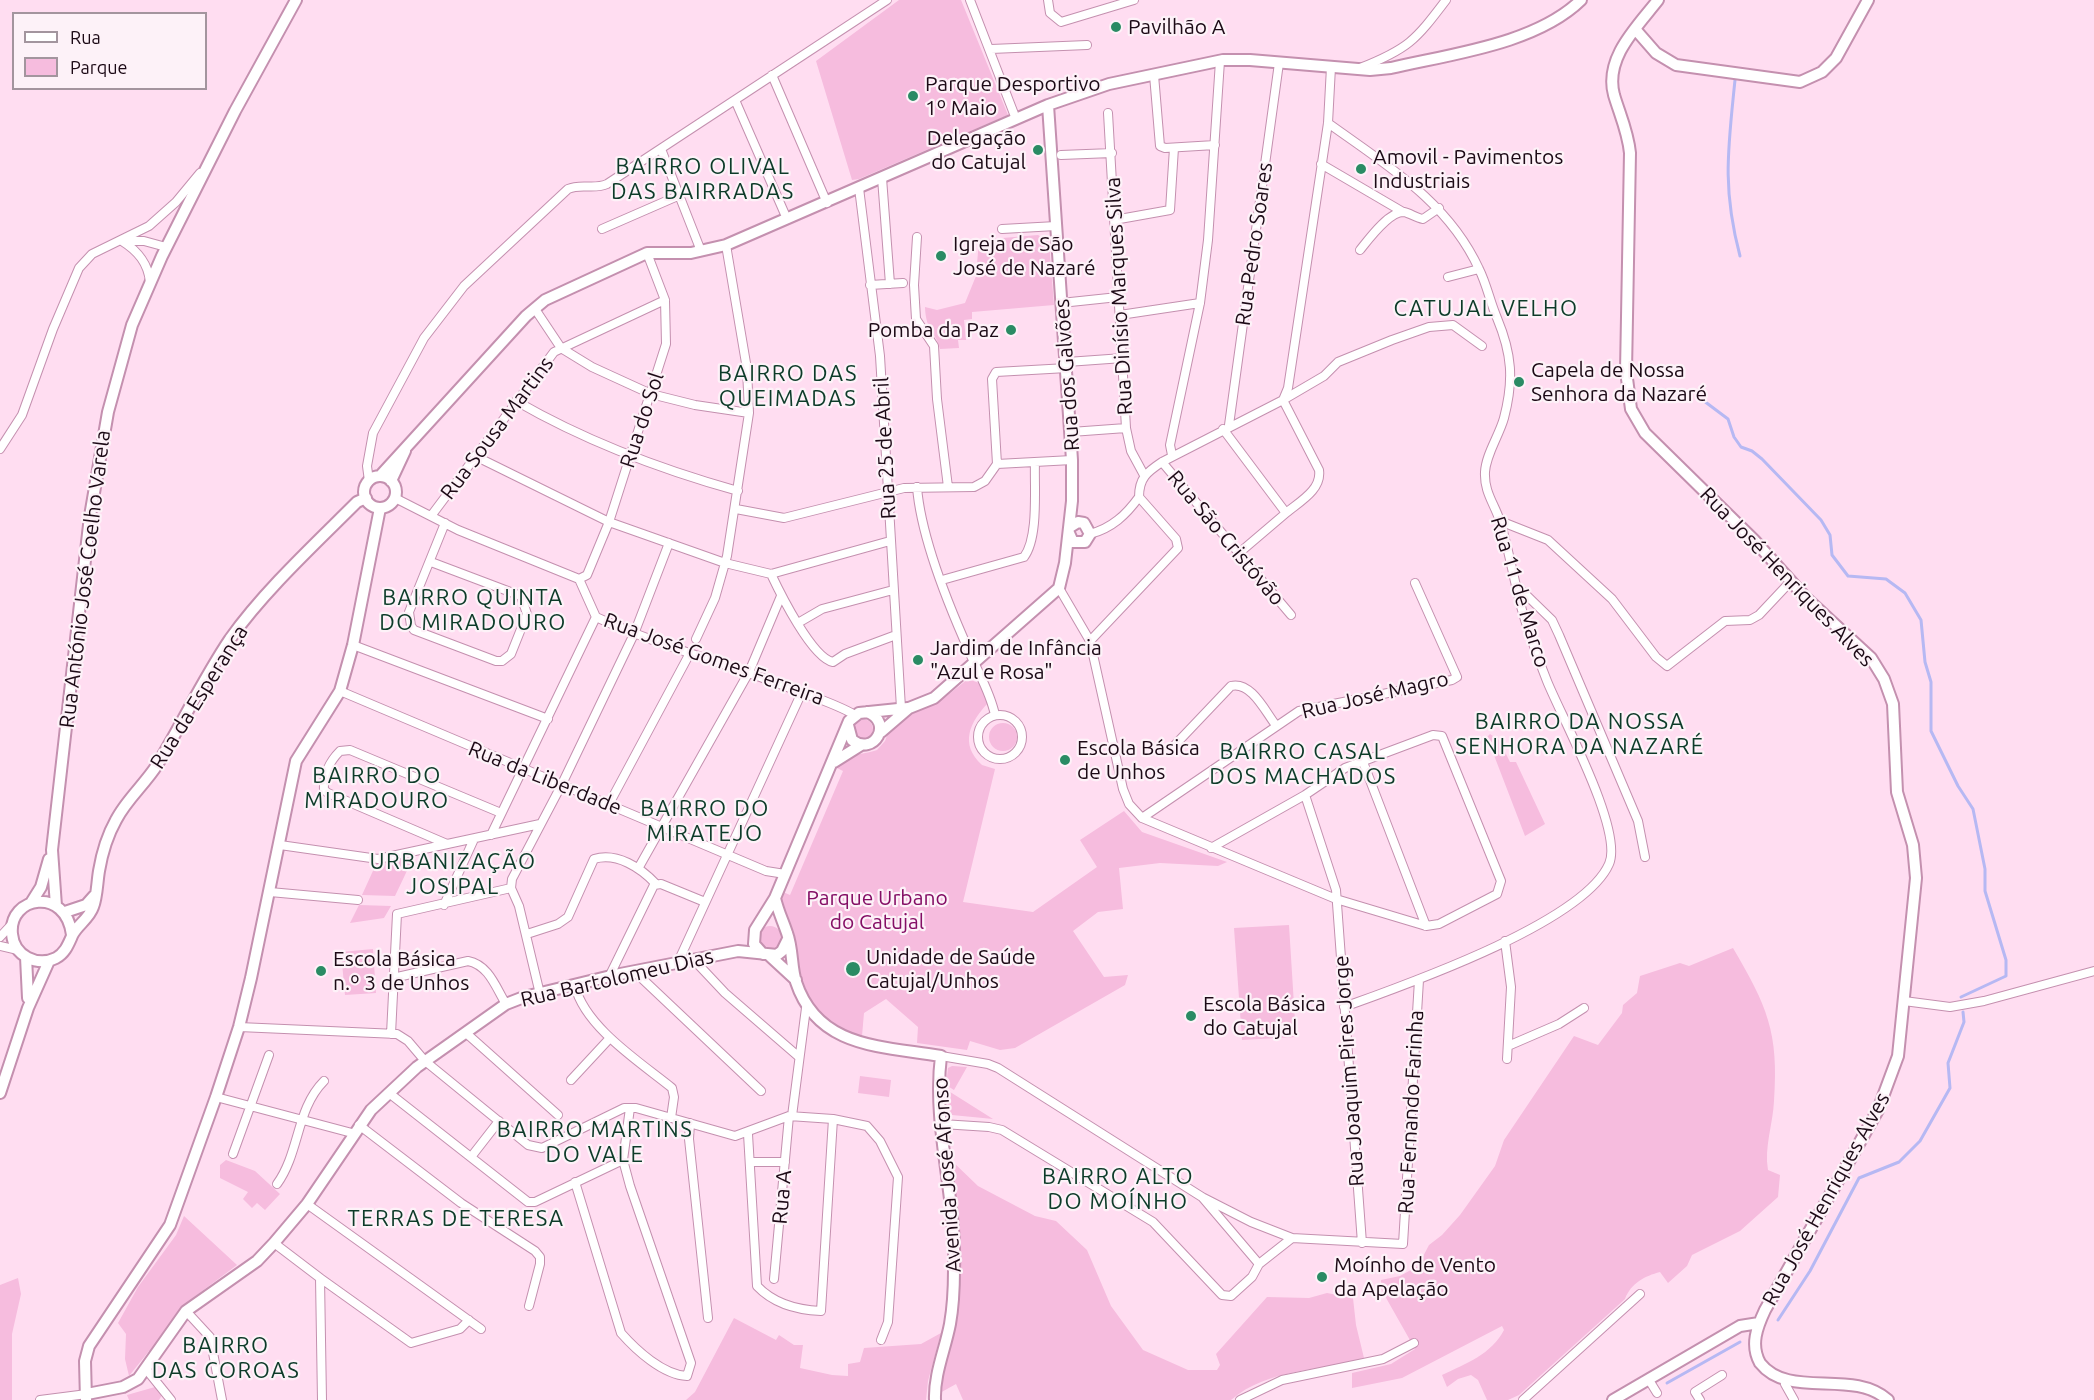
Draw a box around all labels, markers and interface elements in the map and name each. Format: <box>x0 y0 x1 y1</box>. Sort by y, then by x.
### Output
legend <box>12 12 207 90</box>
place label: Pavilhão A <box>1128 14 1226 40</box>
marker: Pavilhão A <box>1109 20 1123 34</box>
text: Rua <box>70 27 101 47</box>
text: Parque <box>70 57 127 77</box>
place label: Parque Desportivo 1º Maio <box>925 71 1101 121</box>
marker: Parque Desportivo 1º Maio <box>906 89 920 103</box>
place label: Delegação do Catujal <box>927 125 1026 175</box>
marker: Delegação do Catujal <box>1031 143 1045 157</box>
place label: Amovil - Pavimentos Industriais <box>1373 144 1563 194</box>
district label: BAIRRO OLIVAL DAS BAIRRADAS <box>611 154 795 206</box>
street label: Rua Pedro Soares <box>1230 161 1278 327</box>
marker: Amovil - Pavimentos Industriais <box>1354 162 1368 176</box>
street label: Rua Dinísio Marques Silva <box>1100 176 1138 416</box>
place label: Igreja de São José de Nazaré <box>953 231 1096 281</box>
marker: Igreja de São José de Nazaré <box>934 249 948 263</box>
district label: CATUJAL VELHO <box>1393 296 1579 322</box>
street label: Rua dos Galvões <box>1049 298 1085 452</box>
place label: Pomba da Paz <box>868 317 999 343</box>
marker: Pomba da Paz <box>1004 323 1018 337</box>
street label: Rua Sousa Martins <box>435 352 559 504</box>
place label: Capela de Nossa Senhora da Nazaré <box>1531 357 1707 407</box>
district label: BAIRRO DAS QUEIMADAS <box>718 361 858 412</box>
street label: Rua do Sol <box>615 369 669 471</box>
marker: Capela de Nossa Senhora da Nazaré <box>1512 375 1526 389</box>
street label: Rua 25 de Abril <box>869 376 901 520</box>
street label: Rua António José Coelho Varela <box>54 429 116 729</box>
street label: Rua São Cristóvão <box>1162 465 1290 611</box>
street label: Rua José Henriques Alves <box>1695 482 1879 672</box>
street label: Rua 11 de Marco <box>1485 513 1555 671</box>
district label: BAIRRO QUINTA DO MIRADOURO <box>379 585 567 636</box>
street label: Rua José Gomes Ferreira <box>600 607 828 711</box>
street label: Rua da Esperança <box>145 621 253 773</box>
place label: Jardim de Infância "Azul e Rosa" <box>930 635 1102 685</box>
marker: Jardim de Infância "Azul e Rosa" <box>911 653 925 667</box>
street label: Rua José Magro <box>1299 666 1451 724</box>
district label: BAIRRO DA NOSSA SENHORA DA NAZARÉ <box>1455 709 1705 760</box>
place label: Escola Básica de Unhos <box>1077 735 1200 785</box>
street label: Rua da Liberdade <box>465 736 625 820</box>
district label: BAIRRO CASAL DOS MACHADOS <box>1209 739 1397 790</box>
marker: Escola Básica de Unhos <box>1058 753 1072 767</box>
district label: BAIRRO DO MIRADOURO <box>304 763 450 814</box>
district label: BAIRRO DO MIRATEJO <box>640 796 770 848</box>
district label: URBANIZAÇÃO JOSIPAL <box>370 849 536 900</box>
park label: Parque Urbano do Catujal <box>806 885 948 935</box>
street label: Rua Bartolomeu Dias <box>518 944 716 1012</box>
place label: Unidade de Saúde Catujal/Unhos <box>866 944 1036 994</box>
place label: Escola Básica n.º 3 de Unhos <box>333 946 469 996</box>
street label: Rua Joaquim Pires Jorge <box>1328 955 1370 1187</box>
marker: Unidade de Saúde Catujal/Unhos <box>844 960 862 978</box>
marker: Escola Básica n.º 3 de Unhos <box>314 964 328 978</box>
place label: Escola Básica do Catujal <box>1203 991 1326 1041</box>
marker: Escola Básica do Catujal <box>1184 1009 1198 1023</box>
street label: Rua Fernando Farinha <box>1393 1009 1429 1215</box>
street label: Avenida José Afonso <box>928 1077 966 1273</box>
street label: Rua José Henriques Alves <box>1757 1088 1895 1310</box>
district label: BAIRRO MARTINS DO VALE <box>497 1117 693 1168</box>
district label: BAIRRO ALTO DO MOÍNHO <box>1042 1164 1194 1216</box>
street label: Rua A <box>767 1169 797 1225</box>
district label: TERRAS DE TERESA <box>347 1206 565 1232</box>
place label: Moínho de Vento da Apelação <box>1334 1252 1496 1302</box>
marker: Moínho de Vento da Apelação <box>1315 1270 1329 1284</box>
district label: BAIRRO DAS COROAS <box>152 1333 300 1384</box>

